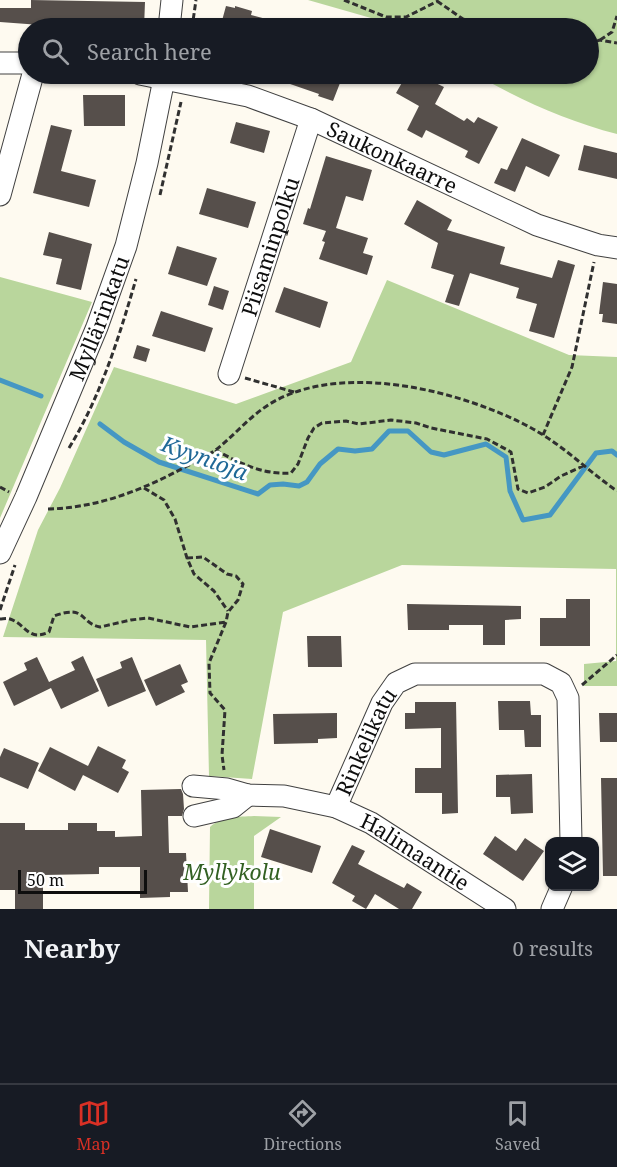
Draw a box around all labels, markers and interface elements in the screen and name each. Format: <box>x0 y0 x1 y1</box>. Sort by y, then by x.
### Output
search box <box>18 18 599 84</box>
icon: search <box>39 35 72 68</box>
text: Search here <box>87 36 212 66</box>
street label: Saukonkaarre <box>322 114 462 200</box>
street label: Piisaminpolku <box>235 173 306 320</box>
street label: Myllärinkatu <box>62 252 135 385</box>
water label: Kyynioja <box>157 427 252 487</box>
street label: Rinkelikatu <box>329 682 403 800</box>
street label: Halimaantie <box>356 806 475 897</box>
map controls <box>545 837 599 891</box>
button: layers <box>545 837 599 891</box>
park label: Myllykolu <box>182 858 281 886</box>
scale bar <box>18 867 147 894</box>
text: 50 m <box>27 869 64 891</box>
text: Nearby <box>24 930 120 966</box>
text: 0 results <box>513 935 593 962</box>
tab: Map <box>77 1097 110 1155</box>
tab: Directions <box>264 1097 342 1155</box>
tab: Saved <box>495 1097 540 1155</box>

